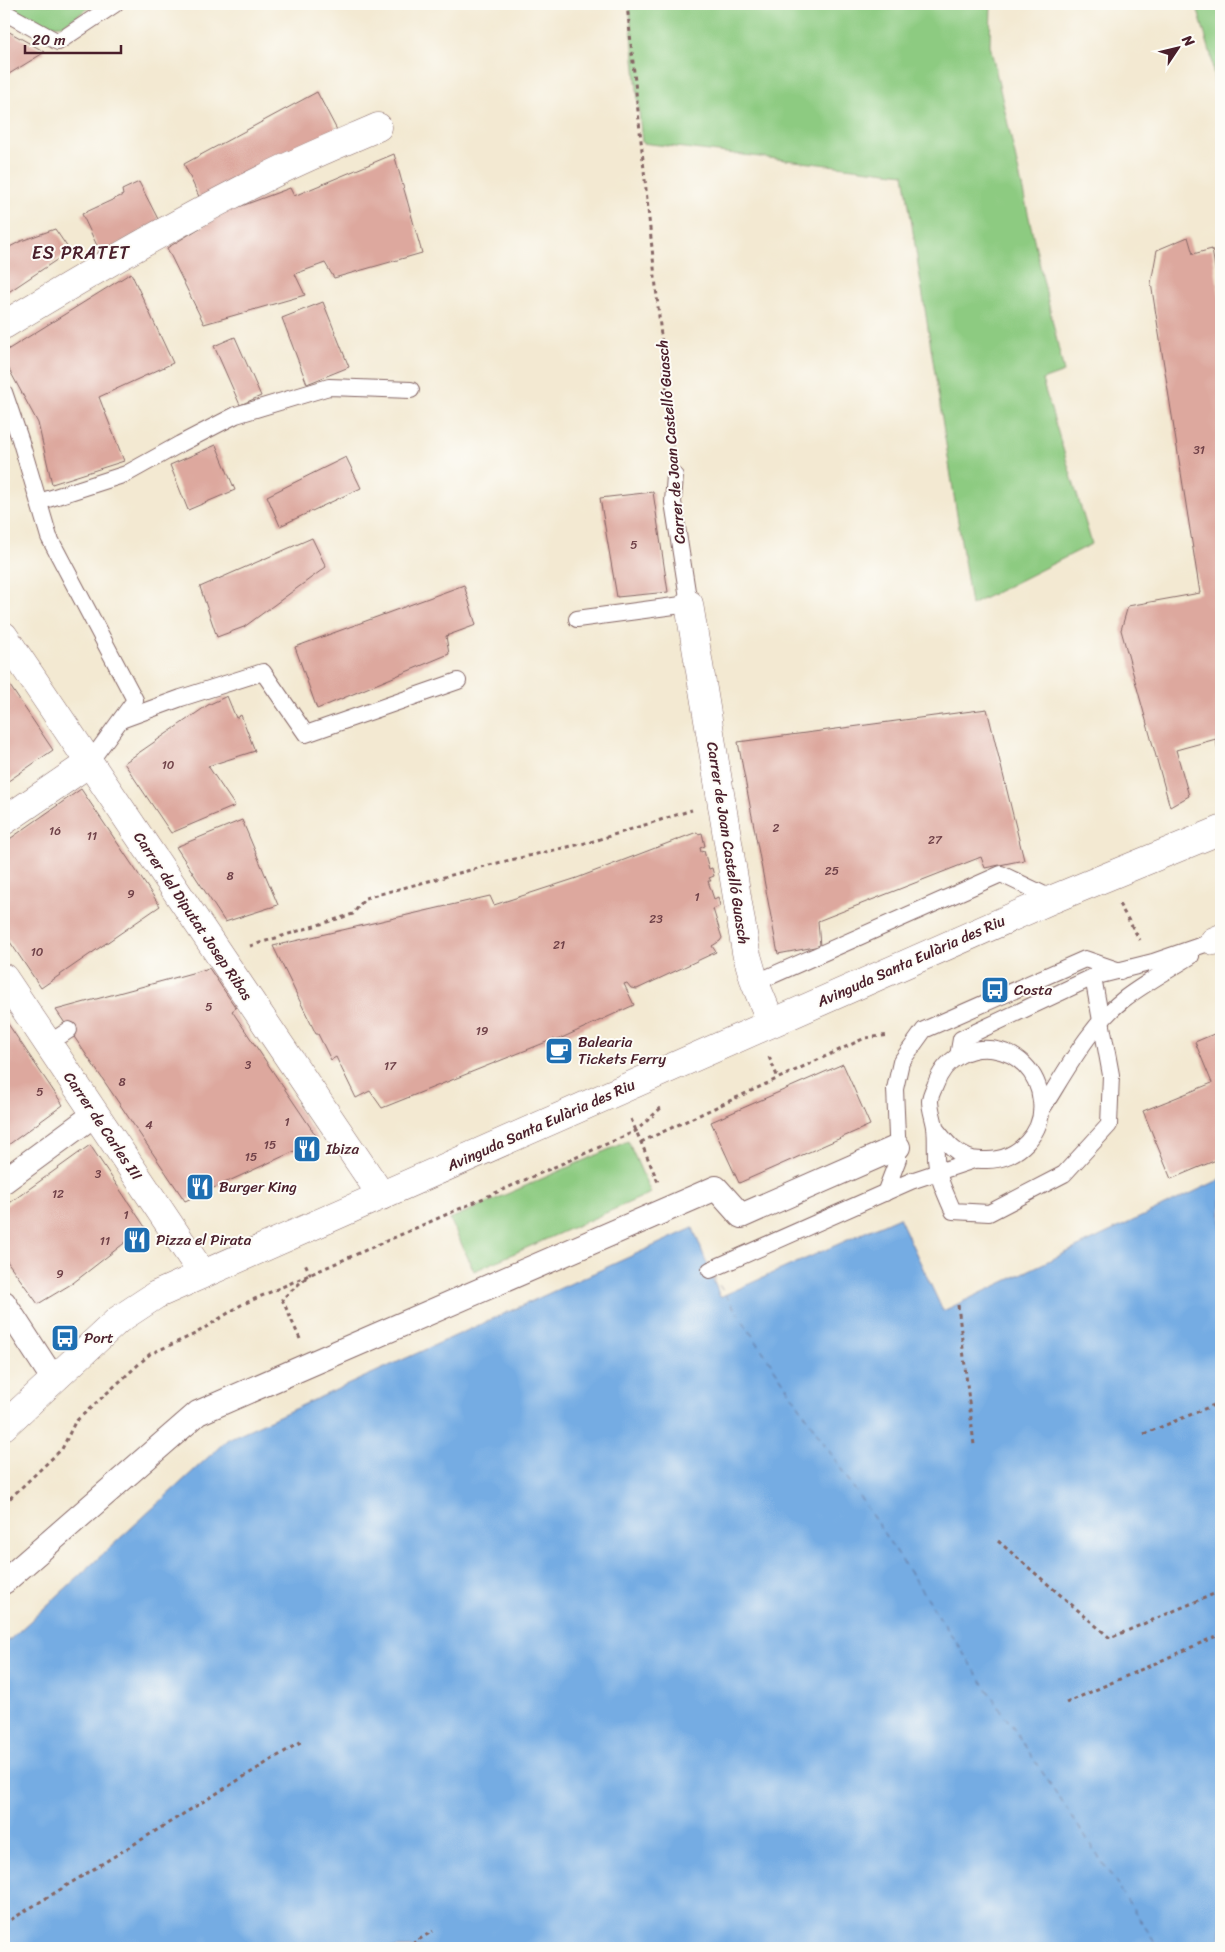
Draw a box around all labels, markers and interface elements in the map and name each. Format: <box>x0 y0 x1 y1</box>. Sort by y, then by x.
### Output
scale bar <box>25 22 121 54</box>
north arrow <box>1152 22 1202 72</box>
text: 20 m <box>32 27 66 53</box>
text: N <box>1175 29 1201 52</box>
district label: ES PRATET <box>32 237 130 269</box>
street label: Carrer de Joan Castelló Guasch <box>649 339 693 545</box>
house number: 31 <box>1193 439 1205 461</box>
house number: 5 <box>630 534 638 556</box>
street label: Carrer de Joan Castelló Guasch <box>699 740 757 946</box>
house number: 10 <box>162 754 175 776</box>
house number: 2 <box>773 817 780 839</box>
house number: 16 <box>49 820 61 842</box>
house number: 11 <box>87 825 97 847</box>
street label: Carrer del Diputat Josep Ribas <box>127 826 260 1007</box>
house number: 27 <box>928 829 943 851</box>
house number: 25 <box>825 860 839 882</box>
house number: 8 <box>226 865 234 887</box>
house number: 9 <box>127 883 135 905</box>
house number: 1 <box>694 886 700 908</box>
house number: 23 <box>649 908 663 930</box>
street label: Avinguda Santa Eulària des Riu <box>812 908 1009 1015</box>
house number: 21 <box>553 934 565 956</box>
house number: 10 <box>31 941 44 963</box>
bus stop icon: Costa <box>980 975 1010 1005</box>
place label: Costa <box>1014 977 1052 1003</box>
house number: 5 <box>205 996 213 1018</box>
house number: 19 <box>476 1020 488 1042</box>
place label: Balearia Tickets Ferry <box>578 1029 666 1072</box>
cafe icon: Balearia Tickets Ferry <box>544 1036 574 1066</box>
house number: 3 <box>245 1054 252 1076</box>
house number: 17 <box>384 1055 397 1077</box>
street label: Carrer de Carles III <box>57 1066 149 1186</box>
house number: 8 <box>118 1071 126 1093</box>
street label: Avinguda Santa Eulària des Riu <box>442 1072 639 1179</box>
house number: 5 <box>36 1081 44 1103</box>
house number: 1 <box>284 1111 290 1133</box>
house number: 4 <box>145 1114 153 1136</box>
house number: 15 <box>264 1134 276 1156</box>
restaurant icon: Ibiza <box>292 1134 322 1164</box>
place label: Ibiza <box>325 1136 359 1162</box>
house number: 15 <box>245 1146 257 1168</box>
house number: 3 <box>95 1163 102 1185</box>
restaurant icon: Burger King <box>185 1172 215 1202</box>
place label: Burger King <box>219 1174 297 1200</box>
house number: 12 <box>52 1183 64 1205</box>
house number: 1 <box>123 1204 129 1226</box>
restaurant icon: Pizza el Pirata <box>122 1225 152 1255</box>
place label: Pizza el Pirata <box>156 1227 252 1253</box>
house number: 11 <box>100 1230 110 1252</box>
house number: 9 <box>56 1263 64 1285</box>
bus stop icon: Port <box>50 1323 80 1353</box>
place label: Port <box>84 1325 114 1351</box>

